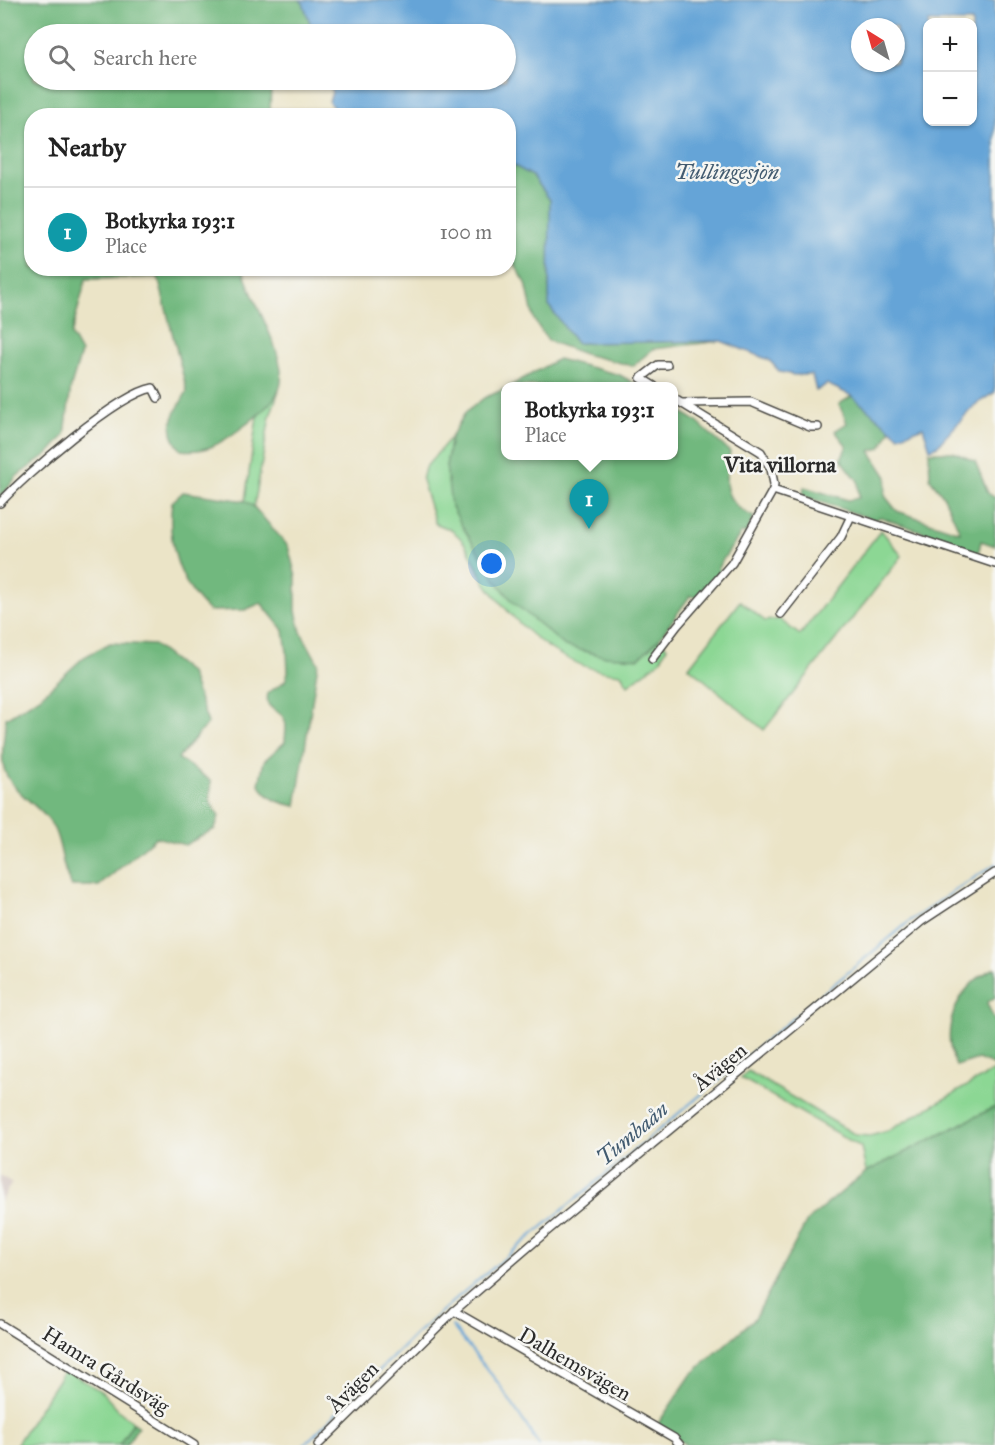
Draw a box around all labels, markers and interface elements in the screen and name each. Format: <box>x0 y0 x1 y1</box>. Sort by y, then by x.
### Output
north arrow <box>851 18 905 72</box>
map controls <box>923 18 977 126</box>
button: + <box>923 18 977 72</box>
search box <box>24 24 516 90</box>
icon: search <box>45 41 78 74</box>
text: Search here <box>93 44 197 71</box>
button: − <box>923 72 977 126</box>
text: Nearby <box>48 131 126 163</box>
water label: Tullingesjön <box>675 158 780 185</box>
text: Botkyrka 193:1 <box>105 207 235 234</box>
text: 1 <box>64 220 71 244</box>
text: 100 m <box>440 220 492 244</box>
text: Place <box>105 234 147 258</box>
popup <box>501 382 678 460</box>
text: Botkyrka 193:1 <box>525 396 654 423</box>
text: Place <box>525 423 567 447</box>
district label: Vita villorna <box>723 451 837 478</box>
pin: 1 <box>570 480 608 529</box>
your location <box>477 549 506 578</box>
street label: Åvägen <box>687 1037 752 1098</box>
water label: Tumbaån <box>591 1095 674 1171</box>
street label: Hamra Gårdsväg <box>38 1321 174 1420</box>
street label: Dalhemsvägen <box>514 1321 636 1407</box>
street label: Åvägen <box>321 1356 384 1419</box>

